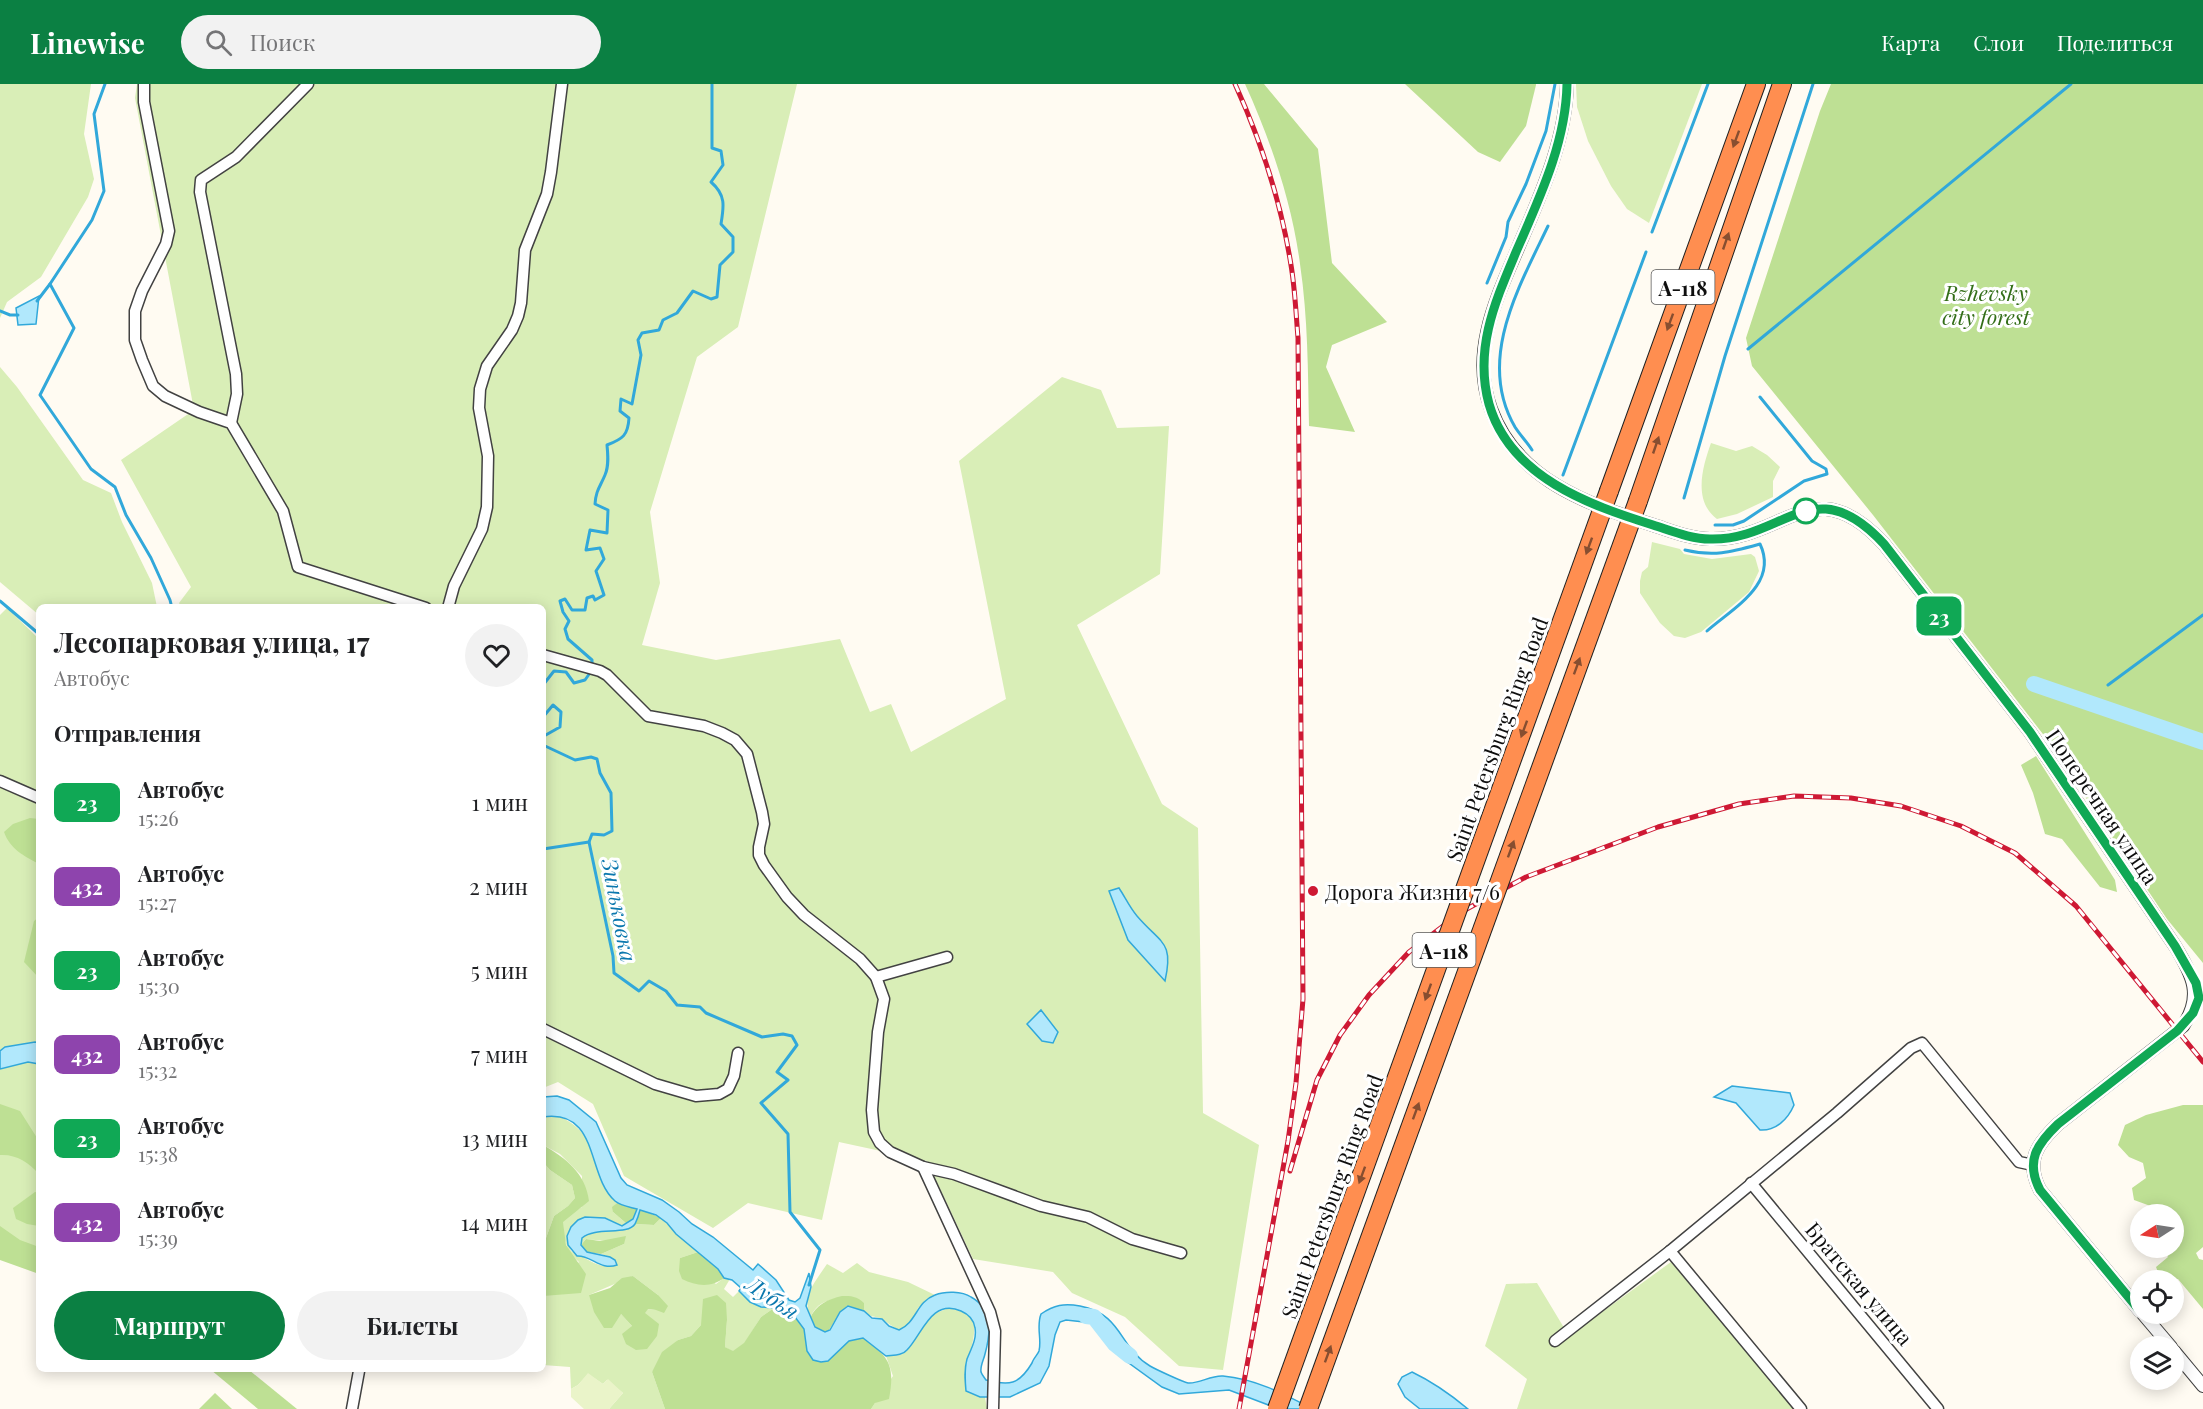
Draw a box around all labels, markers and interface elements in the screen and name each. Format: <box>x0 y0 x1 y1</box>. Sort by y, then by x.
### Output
search box <box>181 15 601 69</box>
text: Linewise <box>30 24 145 61</box>
icon: search <box>202 26 235 59</box>
text: Поиск <box>250 27 315 57</box>
text: Карта <box>1881 28 1940 56</box>
text: Слои <box>1973 28 2024 56</box>
text: Поделиться <box>2057 28 2173 56</box>
one-way arrow <box>1731 130 1741 148</box>
one-way arrow <box>1722 232 1731 250</box>
road number: А-118 <box>1652 270 1714 304</box>
park label: Rzhevsky city forest <box>1942 278 2031 330</box>
one-way arrow <box>1664 314 1674 332</box>
one-way arrow <box>1652 436 1662 454</box>
unlabelled marker <box>1793 498 1819 524</box>
one-way arrow <box>1584 537 1594 555</box>
line badge: 23 <box>1912 596 1966 636</box>
text: 23 <box>1928 602 1950 630</box>
street label: Saint Petersburg Ring Road <box>1439 613 1553 865</box>
text: Лесопарковая улица, 17 <box>54 623 370 660</box>
button: heart <box>465 624 528 687</box>
one-way arrow <box>1573 657 1583 675</box>
text: Автобус <box>54 664 130 691</box>
text: Отправления <box>54 718 201 748</box>
one-way arrow <box>1518 721 1528 739</box>
street label: Поперечная улица <box>2041 723 2166 890</box>
text: Автобус <box>138 774 224 804</box>
text: 1 мин <box>472 787 528 817</box>
text: 23 <box>76 788 98 816</box>
text: 15:26 <box>138 804 179 831</box>
one-way arrow <box>1506 840 1516 858</box>
water label: Зиньковка <box>595 855 645 964</box>
text: Автобус <box>138 858 224 888</box>
text: 2 мин <box>469 871 528 901</box>
text: 432 <box>71 872 103 900</box>
place label: Дорога Жизни 7/6 <box>1325 877 1500 905</box>
marker: Дорога Жизни 7/6 <box>1306 884 1320 898</box>
text: 15:27 <box>138 888 176 915</box>
road number: А-118 <box>1412 933 1476 967</box>
text: Автобус <box>138 942 224 972</box>
text: 5 мин <box>471 955 528 985</box>
text: 23 <box>76 956 98 984</box>
text: 15:30 <box>138 972 180 999</box>
one-way arrow <box>1423 983 1433 1001</box>
text: Автобус <box>138 1026 224 1056</box>
text: 7 мин <box>471 1039 528 1069</box>
text: 432 <box>71 1040 103 1068</box>
text: 15:32 <box>138 1056 177 1083</box>
street label: Saint Petersburg Ring Road <box>1274 1070 1388 1322</box>
one-way arrow <box>1411 1102 1421 1120</box>
text: Автобус <box>138 1110 224 1140</box>
text: 13 мин <box>462 1123 528 1153</box>
text: 23 <box>76 1124 98 1152</box>
text: 15:38 <box>138 1140 178 1167</box>
one-way arrow <box>1357 1166 1366 1184</box>
text: Автобус <box>138 1194 224 1224</box>
north arrow <box>2130 1204 2184 1258</box>
map controls <box>2130 1204 2184 1390</box>
text: 14 мин <box>461 1207 528 1237</box>
text: 432 <box>71 1208 103 1236</box>
street label: Братская улица <box>1800 1216 1920 1351</box>
text: 15:39 <box>138 1224 178 1251</box>
water label: Лубья <box>739 1267 805 1326</box>
button: locate <box>2130 1270 2184 1324</box>
button: Маршрут <box>54 1291 285 1360</box>
button: Билеты <box>297 1291 528 1360</box>
button: layers <box>2130 1336 2184 1390</box>
one-way arrow <box>1323 1345 1333 1363</box>

